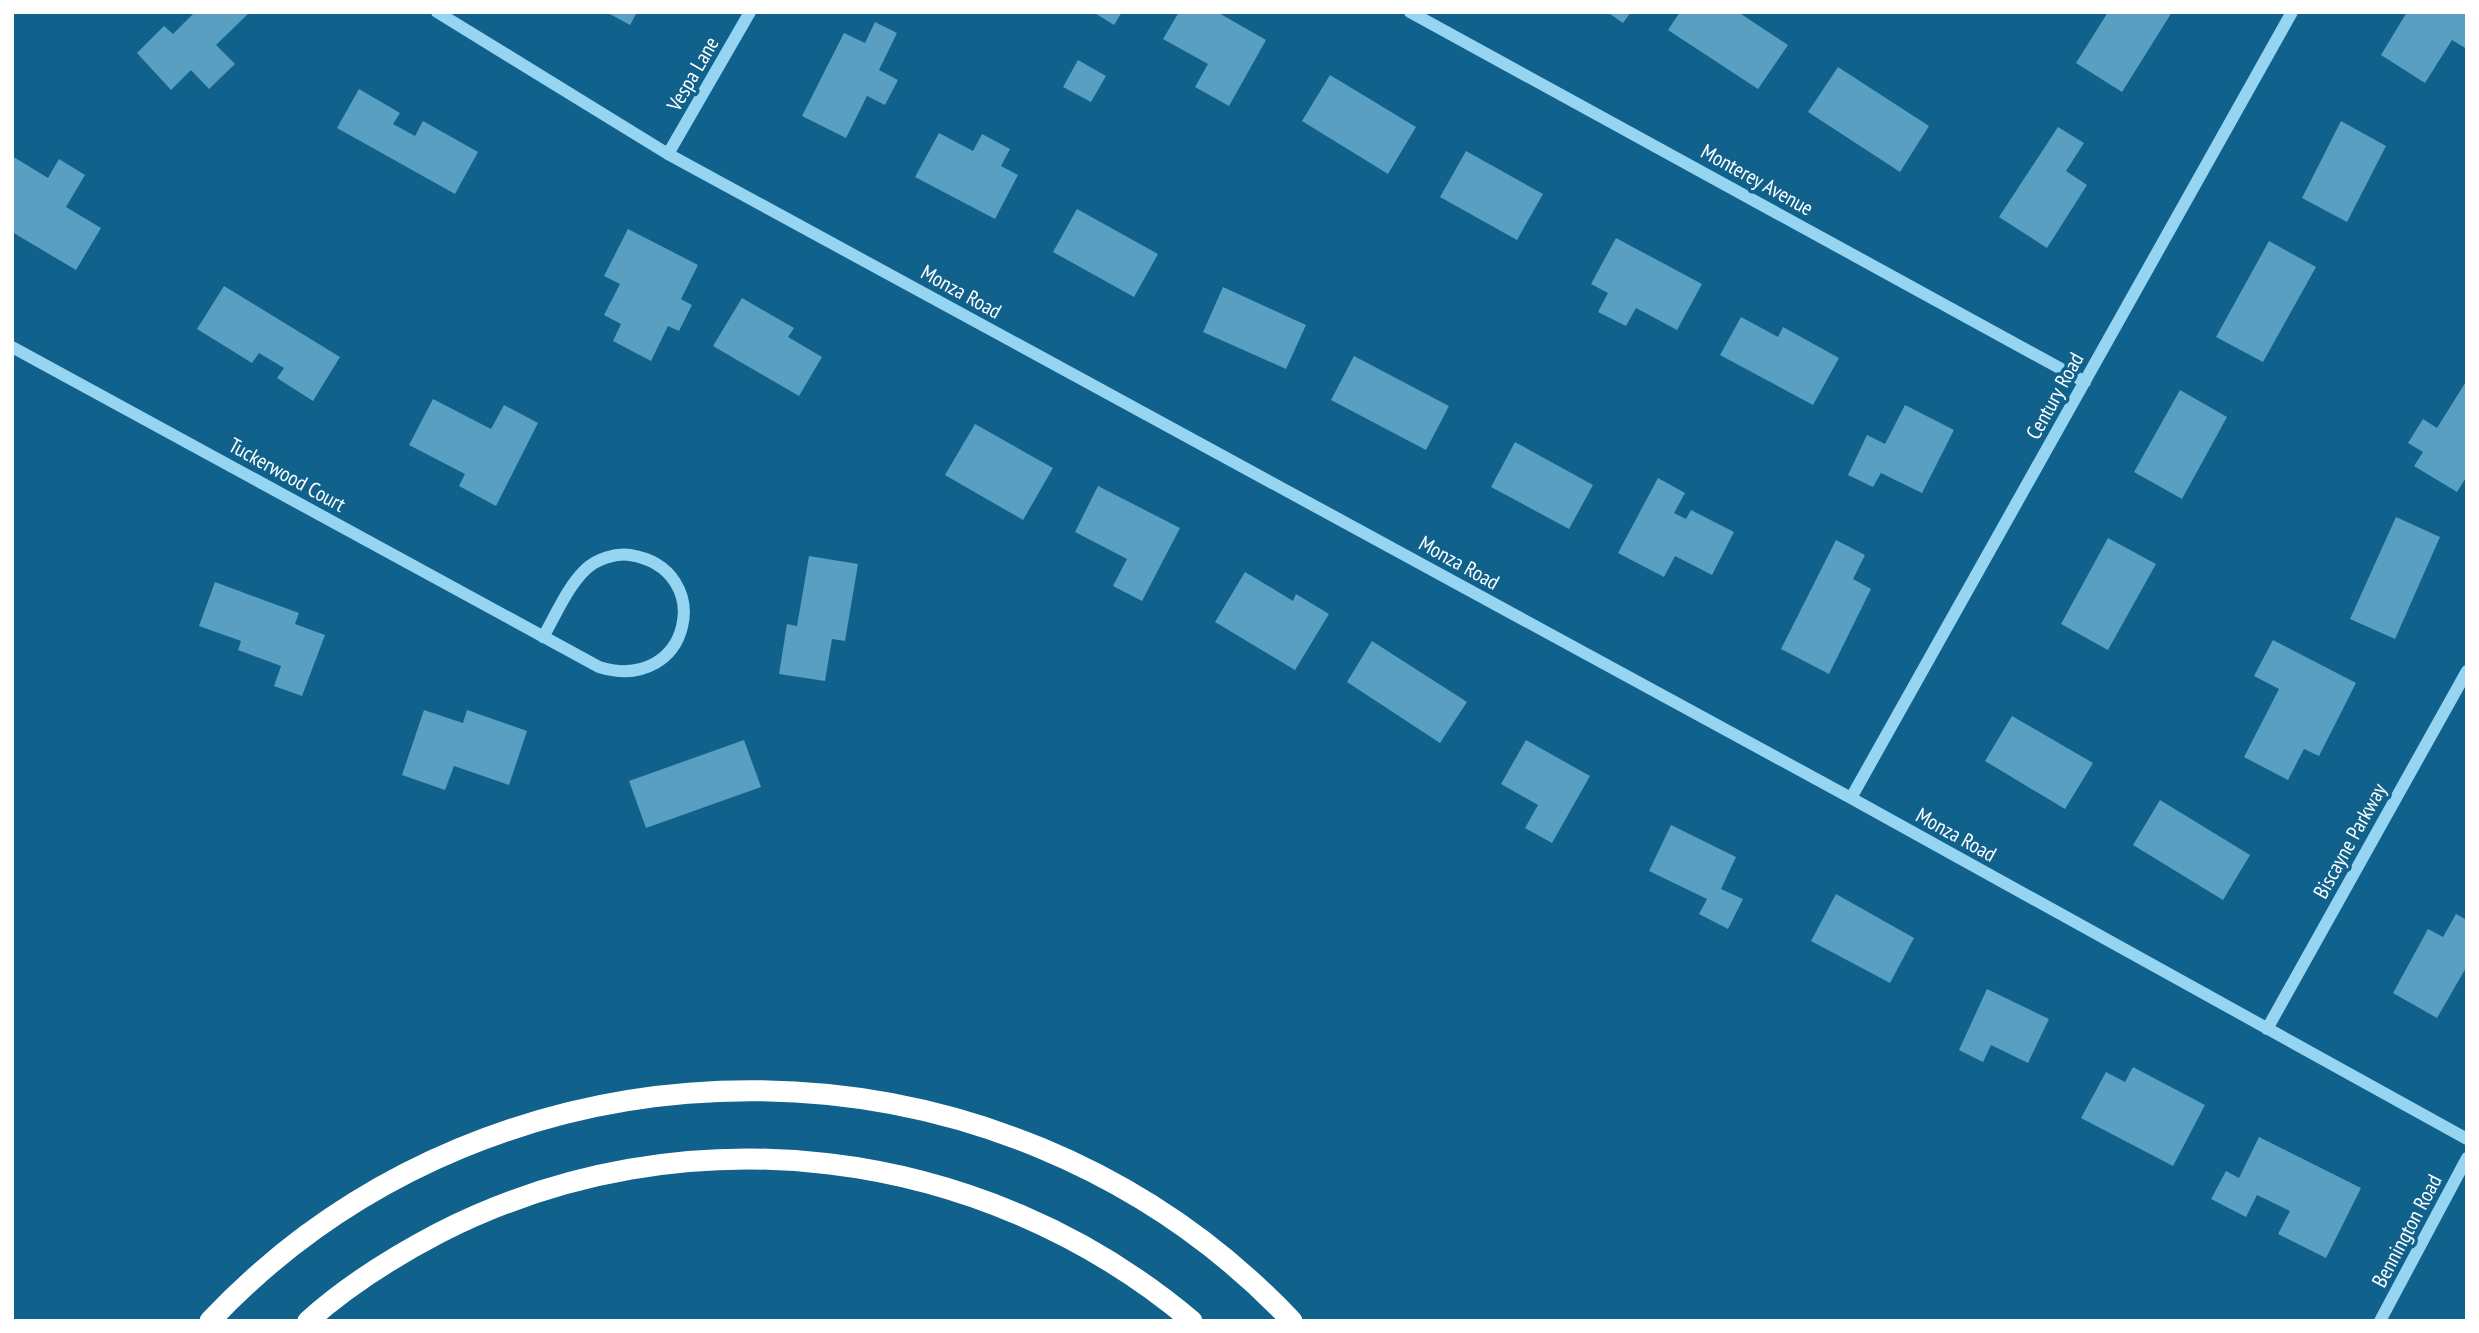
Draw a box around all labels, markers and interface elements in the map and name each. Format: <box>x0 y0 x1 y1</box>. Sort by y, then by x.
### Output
street label: Vespa Lane <box>660 32 725 117</box>
street label: Monterey Avenue <box>1696 138 1818 222</box>
street label: Monza Road <box>916 258 1006 325</box>
street label: Century Road <box>2020 348 2089 444</box>
street label: Tuckerwood Court <box>224 431 351 518</box>
street label: Monza Road <box>1414 529 1504 596</box>
street label: Biscayne Parkway <box>2307 778 2392 903</box>
street label: Monza Road <box>1911 801 2001 868</box>
street label: Bennington Road <box>2366 1170 2448 1292</box>

